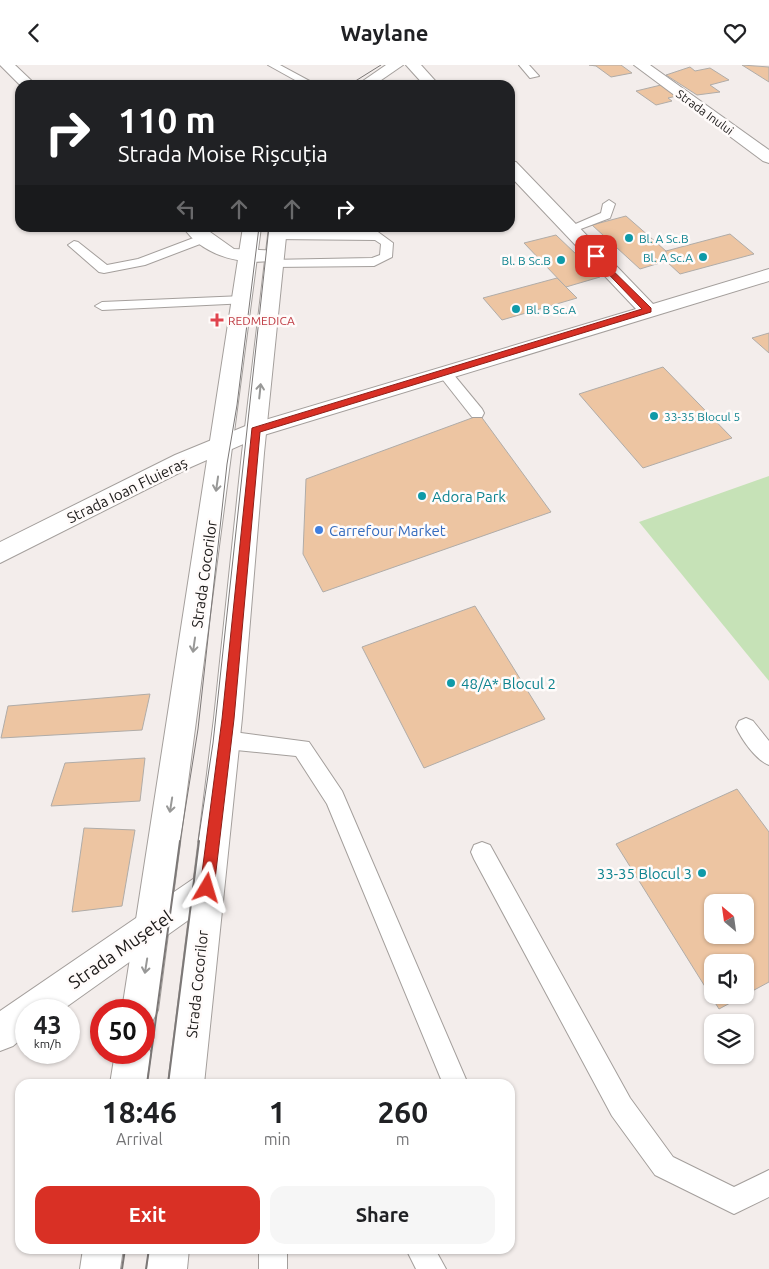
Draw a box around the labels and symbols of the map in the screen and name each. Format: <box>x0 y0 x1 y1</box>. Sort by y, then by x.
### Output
street label: Strada Inului <box>674 87 736 137</box>
marker: Bl. A Sc.B <box>623 232 635 244</box>
place label: Bl. A Sc.B <box>639 232 689 245</box>
pin <box>575 235 617 277</box>
place label: Bl. A Sc.A <box>643 251 693 264</box>
marker: Bl. A Sc.A <box>697 251 709 263</box>
place label: Bl. B Sc.B <box>502 254 551 267</box>
marker: Bl. B Sc.B <box>555 254 567 266</box>
marker: Bl. B Sc.A <box>510 303 522 315</box>
place label: Bl. B Sc.A <box>526 303 576 316</box>
marker: REDMEDICA <box>210 313 224 327</box>
place label: REDMEDICA <box>228 314 295 327</box>
one-way arrow <box>255 384 265 400</box>
marker: 33-35 Blocul 5 <box>648 410 660 422</box>
place label: 33-35 Blocul 5 <box>664 410 740 423</box>
street label: Strada Ioan Fluieraș <box>64 454 190 526</box>
one-way arrow <box>212 475 222 491</box>
place label: Adora Park <box>432 488 506 505</box>
marker: Adora Park <box>416 490 428 502</box>
street label: Strada Cocorilor <box>188 519 220 629</box>
place label: Carrefour Market <box>329 522 446 539</box>
marker: Carrefour Market <box>313 524 325 536</box>
one-way arrow <box>189 636 199 652</box>
place label: 48/A* Blocul 2 <box>461 675 556 692</box>
marker: 48/A* Blocul 2 <box>445 677 457 689</box>
one-way arrow <box>165 797 175 813</box>
position arrow <box>180 861 232 913</box>
place label: 33-35 Blocul 3 <box>597 865 692 882</box>
marker: 33-35 Blocul 3 <box>696 867 708 879</box>
north arrow <box>704 894 754 944</box>
street label: Strada Mușețel <box>64 906 176 992</box>
street label: Strada Cocorilor <box>183 929 211 1039</box>
one-way arrow <box>141 958 151 974</box>
speed limit sign: 50 <box>90 999 155 1064</box>

